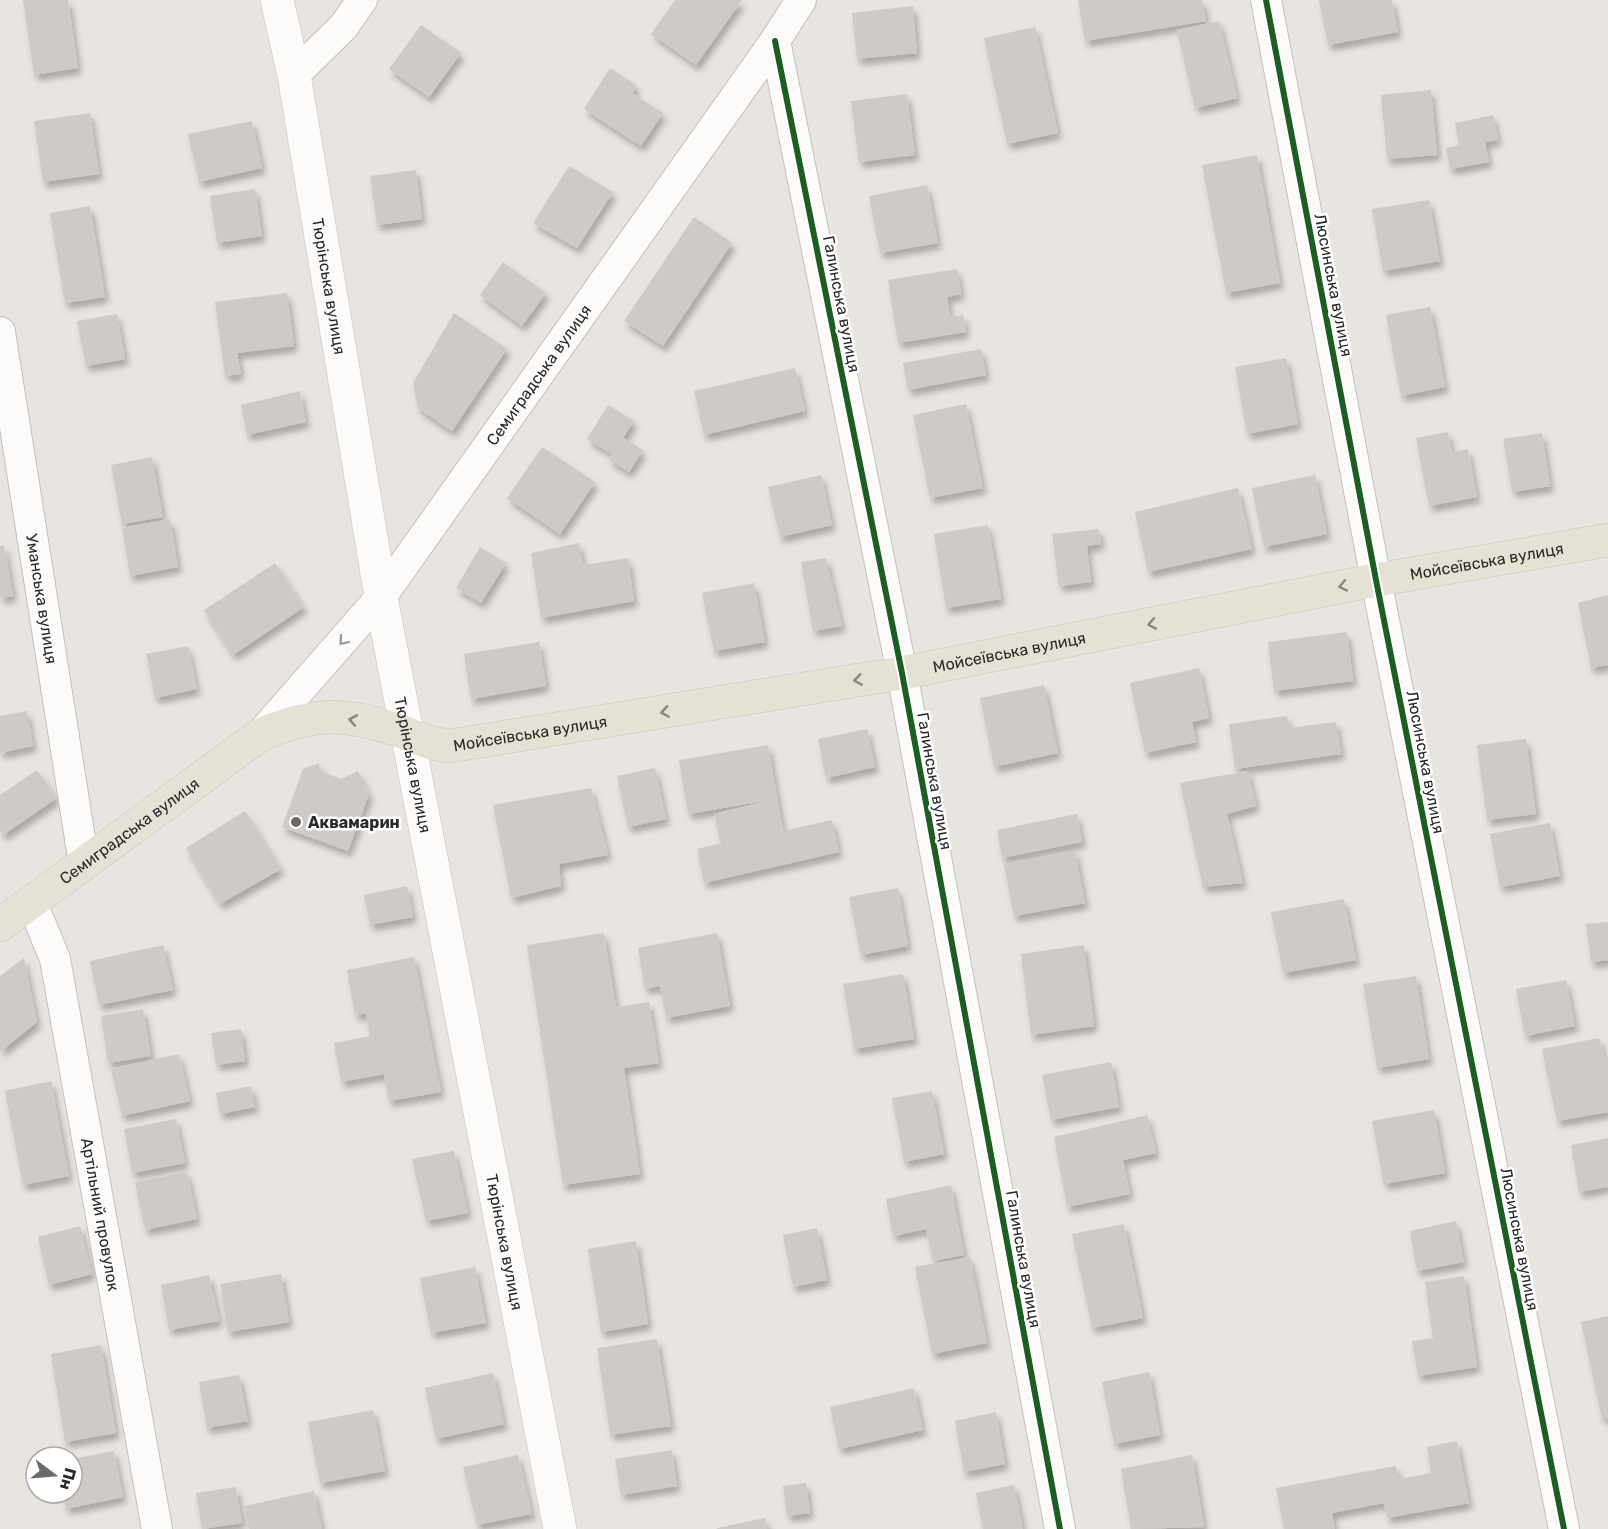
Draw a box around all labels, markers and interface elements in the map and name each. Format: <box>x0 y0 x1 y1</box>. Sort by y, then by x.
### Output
street label: Люсинська вулиця <box>1310 212 1357 358</box>
street label: Тюрінська вулиця <box>308 216 349 356</box>
street label: Галинська вулиця <box>819 234 864 374</box>
street label: Семиградська вулиця <box>483 301 595 449</box>
street label: Уманська вулиця <box>22 532 61 665</box>
street label: Мойсеївська вулиця <box>1408 539 1565 584</box>
one-way arrow <box>1339 579 1349 592</box>
one-way arrow <box>1147 617 1157 630</box>
street label: Мойсеївська вулиця <box>931 628 1087 677</box>
one-way arrow <box>339 634 350 645</box>
one-way arrow <box>853 674 862 686</box>
street label: Люсинська вулиця <box>1402 689 1449 835</box>
street label: Тюрінська вулиця <box>390 695 435 835</box>
one-way arrow <box>660 705 670 717</box>
street label: Галинська вулиця <box>913 711 956 851</box>
street label: Мойсеївська вулиця <box>452 712 608 755</box>
one-way arrow <box>349 714 359 727</box>
street label: Семиградська вулиця <box>56 774 203 888</box>
place label: Аквамарин <box>308 813 400 832</box>
marker: Аквамарин <box>289 815 303 829</box>
street label: Артільний провулок <box>77 1136 123 1293</box>
street label: Люсинська вулиця <box>1496 1166 1543 1312</box>
street label: Тюрінська вулиця <box>482 1172 527 1312</box>
street label: Галинська вулиця <box>1002 1189 1045 1329</box>
north arrow <box>24 1445 84 1505</box>
text: Пн <box>56 1466 80 1492</box>

